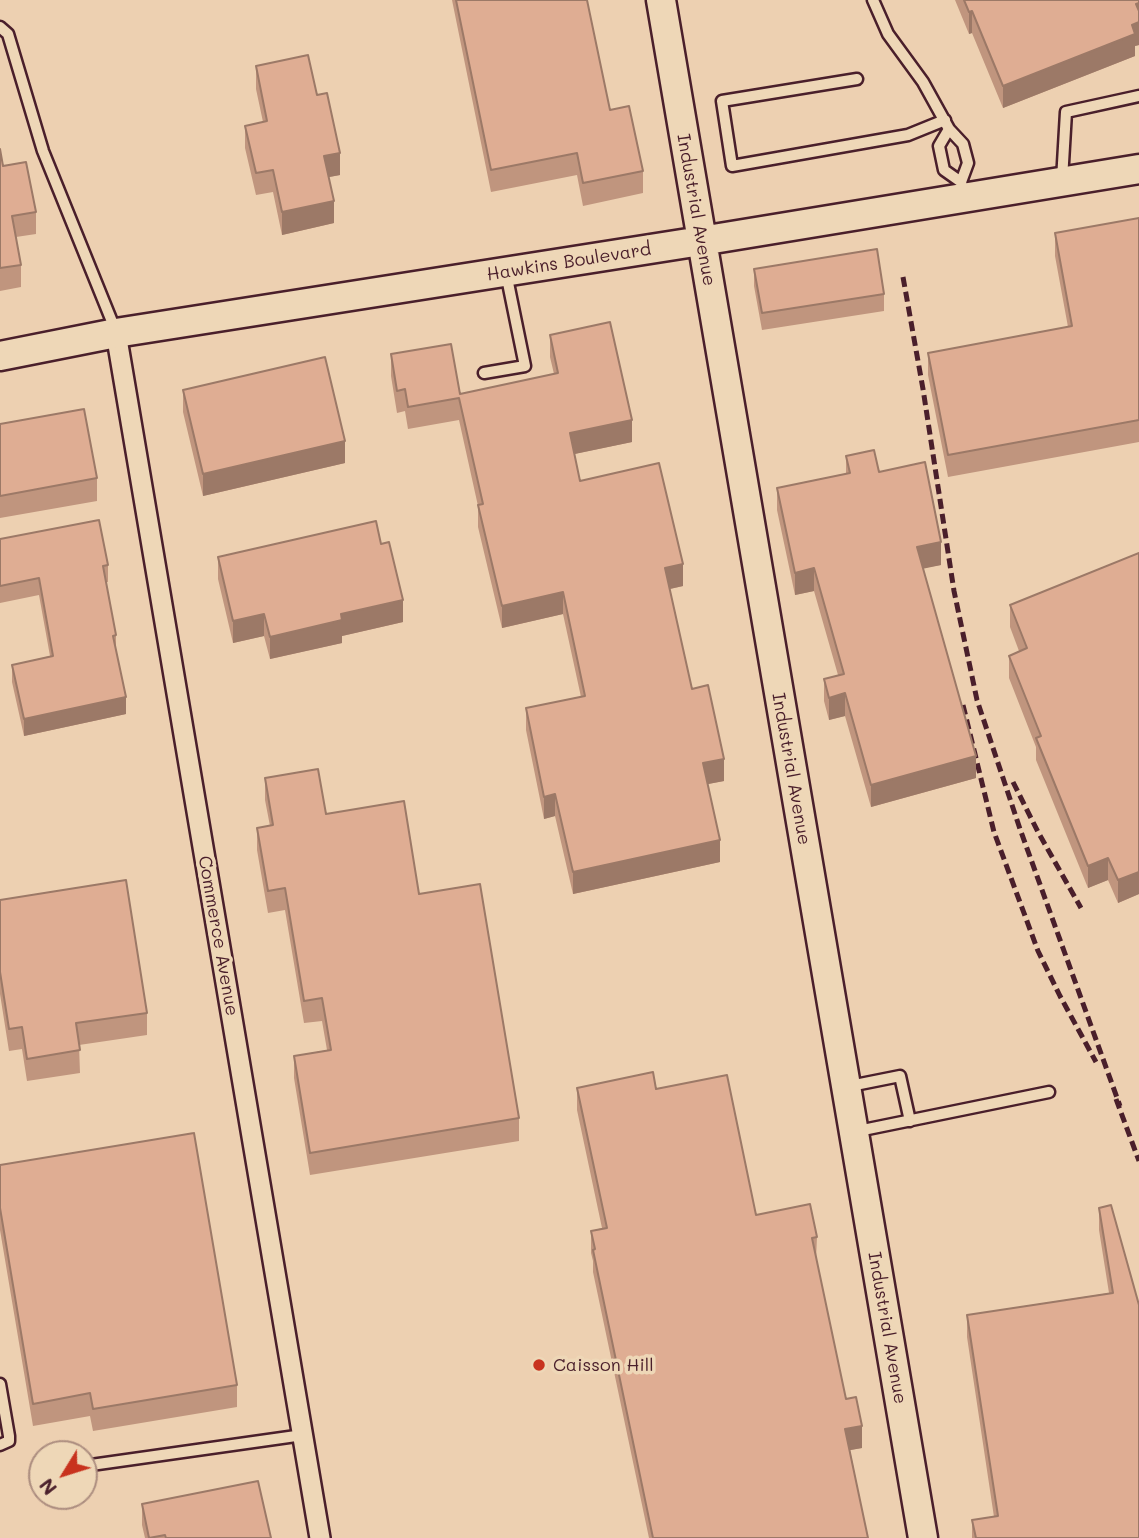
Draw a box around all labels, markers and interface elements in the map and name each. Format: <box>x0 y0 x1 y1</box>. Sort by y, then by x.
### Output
street label: Industrial Avenue <box>672 132 720 288</box>
street label: Hawkins Boulevard <box>485 238 653 286</box>
street label: Industrial Avenue <box>767 691 815 847</box>
street label: Commerce Avenue <box>193 854 243 1018</box>
street label: Industrial Avenue <box>863 1250 911 1406</box>
place label: Caisson Hill <box>553 1354 654 1376</box>
marker: Caisson Hill <box>531 1357 547 1373</box>
north arrow <box>28 1440 98 1510</box>
text: N <box>33 1474 62 1500</box>

